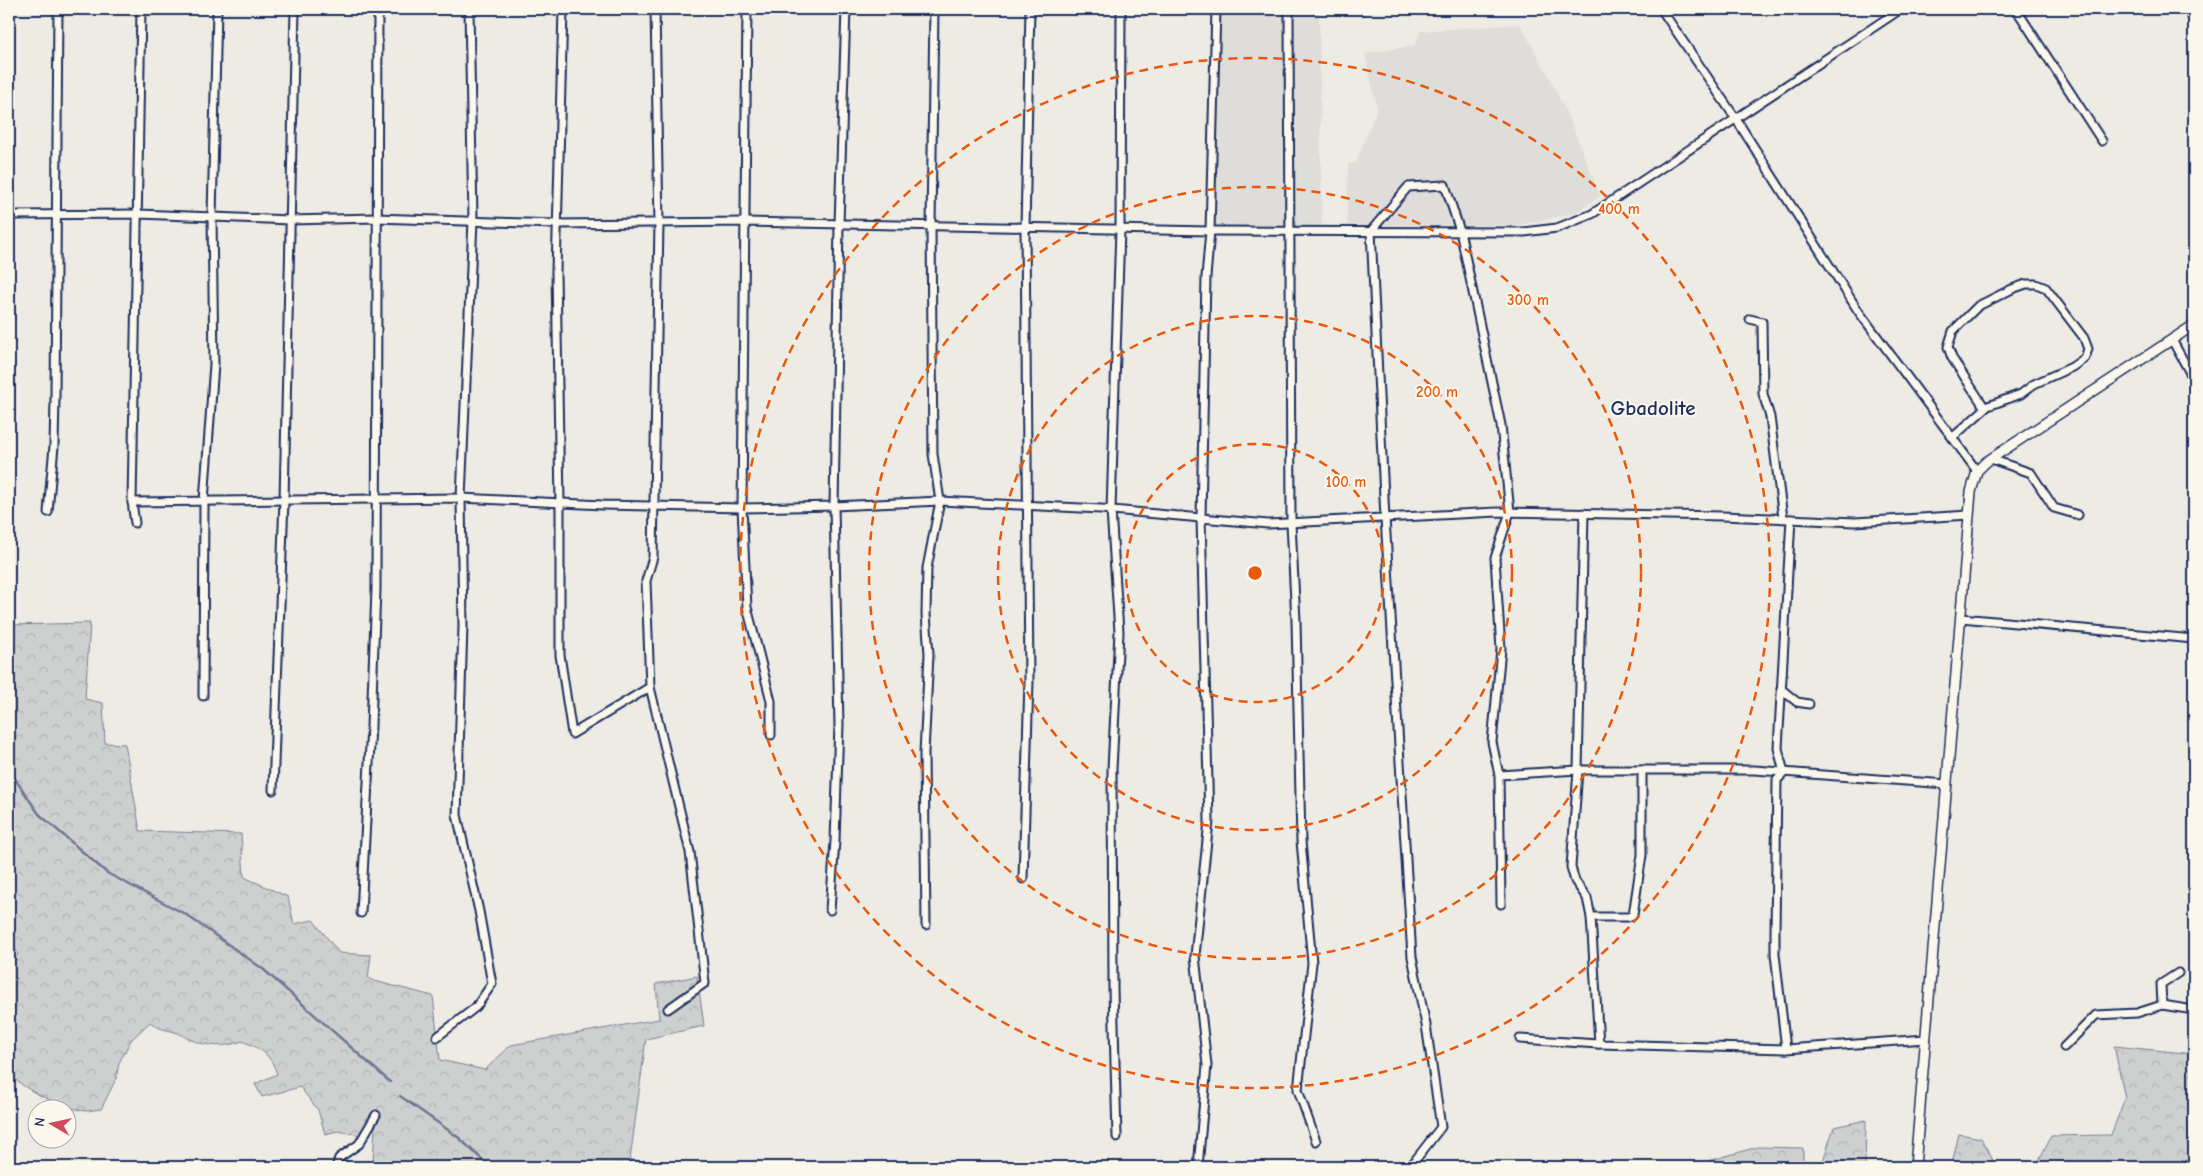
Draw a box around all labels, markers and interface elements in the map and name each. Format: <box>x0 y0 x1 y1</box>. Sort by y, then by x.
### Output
text: 400 m <box>1598 200 1640 218</box>
text: 300 m <box>1507 291 1549 309</box>
text: 200 m <box>1416 383 1458 401</box>
district label: Gbadolite <box>1610 396 1696 420</box>
text: 100 m <box>1326 473 1366 491</box>
centre of rings <box>1246 564 1264 582</box>
north arrow <box>28 1098 78 1148</box>
text: N <box>31 1116 49 1128</box>

